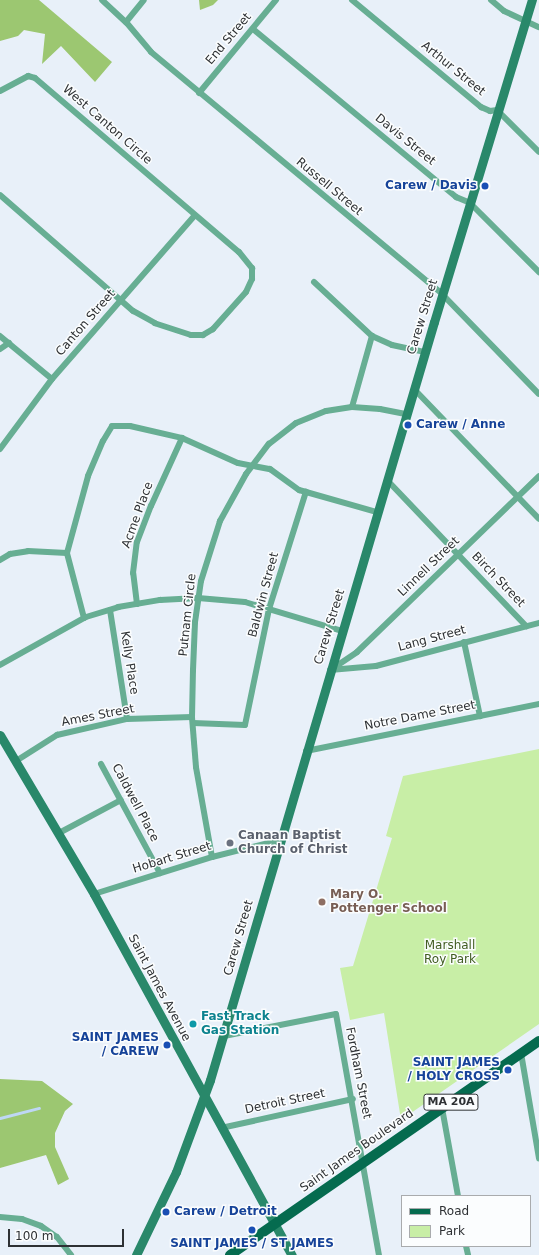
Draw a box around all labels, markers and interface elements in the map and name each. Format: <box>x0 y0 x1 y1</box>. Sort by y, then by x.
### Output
street label: End Street <box>203 10 255 68</box>
street label: Arthur Street <box>418 39 488 99</box>
street label: West Canton Circle <box>59 82 155 168</box>
street label: Davis Street <box>372 111 438 169</box>
street label: Russell Street <box>293 155 365 219</box>
place label: Carew / Davis <box>385 179 477 193</box>
marker: Carew / Davis <box>480 181 490 191</box>
street label: Carew Street <box>405 278 441 356</box>
street label: Canton Street <box>53 287 119 359</box>
place label: Carew / Anne <box>416 418 505 432</box>
marker: Carew / Anne <box>403 420 413 430</box>
street label: Acme Place <box>119 480 157 550</box>
street label: Linnell Street <box>395 534 463 600</box>
street label: Birch Street <box>468 550 528 610</box>
street label: Baldwin Street <box>246 551 282 639</box>
street label: Putnam Circle <box>176 573 200 657</box>
street label: Carew Street <box>312 588 348 666</box>
street label: Lang Street <box>397 623 467 655</box>
street label: Kelly Place <box>117 630 141 696</box>
street label: Notre Dame Street <box>363 698 477 734</box>
street label: Ames Street <box>60 702 136 730</box>
street label: Caldwell Place <box>108 762 162 844</box>
place label: Canaan Baptist Church of Christ <box>238 829 348 857</box>
marker: Canaan Baptist Church of Christ <box>225 838 235 848</box>
street label: Hobart Street <box>131 839 213 877</box>
place label: Mary O. Pottenger School <box>330 888 447 916</box>
marker: Mary O. Pottenger School <box>317 897 327 907</box>
street label: Carew Street <box>221 899 257 977</box>
street label: Saint James Avenue <box>125 932 193 1044</box>
park label: Marshall Roy Park <box>424 939 476 967</box>
place label: Fast Track Gas Station <box>201 1010 279 1038</box>
marker: Fast Track Gas Station <box>188 1019 198 1029</box>
street label: Fordham Street <box>342 1026 374 1120</box>
place label: SAINT JAMES / CAREW <box>72 1031 159 1059</box>
marker: SAINT JAMES / CAREW <box>162 1040 172 1050</box>
place label: SAINT JAMES / HOLY CROSS <box>408 1056 500 1084</box>
marker: SAINT JAMES / HOLY CROSS <box>503 1065 513 1075</box>
street label: Detroit Street <box>244 1086 326 1118</box>
road number: MA 20A <box>423 1093 479 1111</box>
street label: Saint James Boulevard <box>298 1106 416 1196</box>
legend <box>401 1195 531 1247</box>
text: Road <box>439 1204 469 1218</box>
place label: Carew / Detroit <box>174 1205 277 1219</box>
marker: Carew / Detroit <box>161 1207 171 1217</box>
scale bar <box>10 1221 126 1247</box>
text: Park <box>439 1224 465 1238</box>
marker: SAINT JAMES / ST JAMES <box>247 1225 257 1235</box>
text: 100 m <box>15 1229 53 1243</box>
place label: SAINT JAMES / ST JAMES <box>170 1237 334 1251</box>

